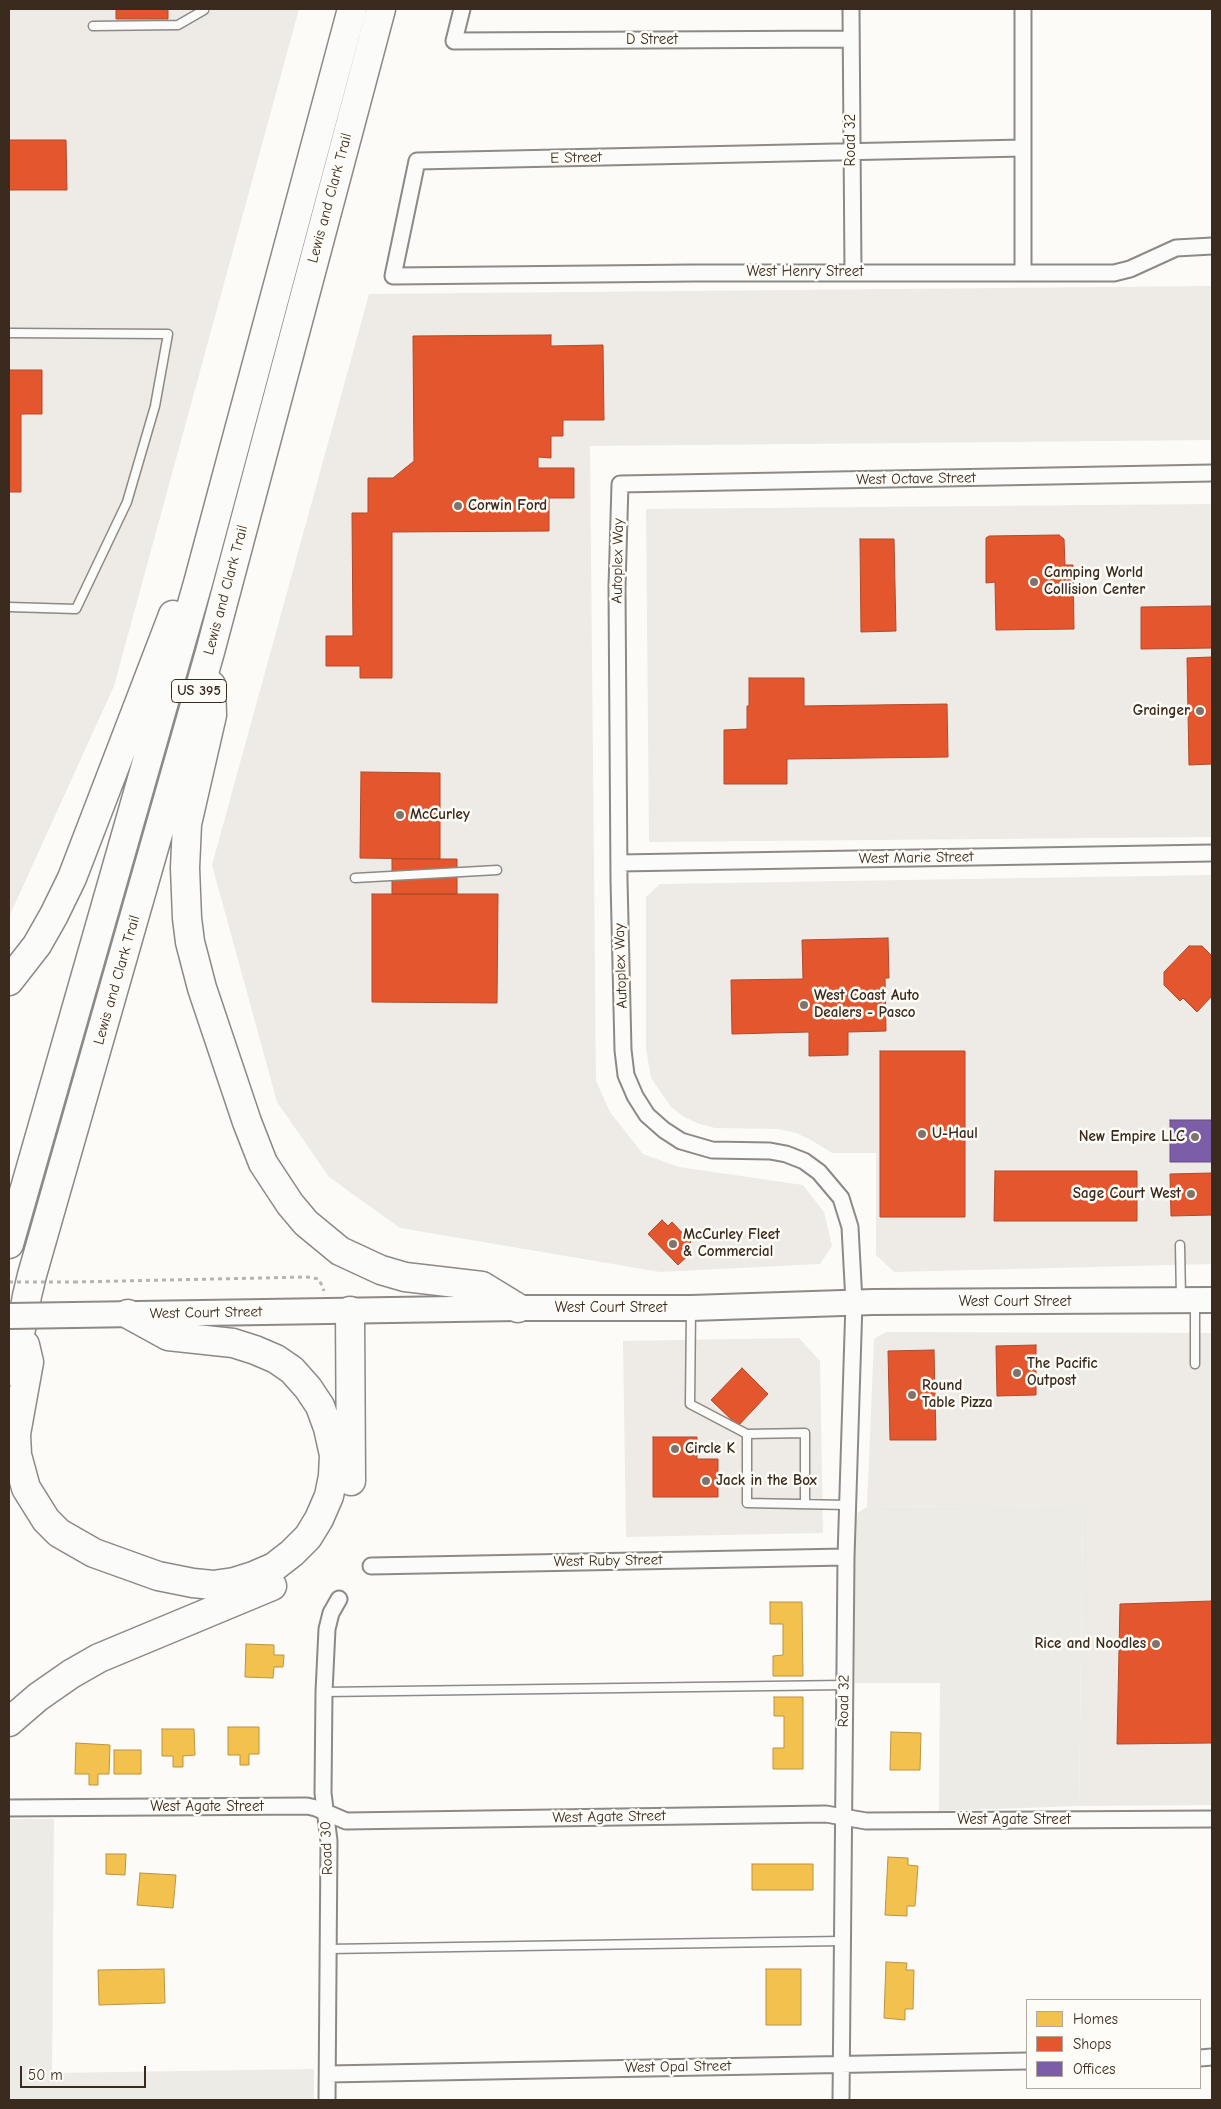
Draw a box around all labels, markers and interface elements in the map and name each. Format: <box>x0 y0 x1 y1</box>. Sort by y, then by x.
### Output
street label: D Street <box>626 31 678 49</box>
street label: Road 32 <box>842 114 860 166</box>
street label: Lewis and Clark Trail <box>304 131 356 265</box>
street label: E Street <box>550 149 602 167</box>
street label: West Henry Street <box>747 263 863 281</box>
street label: West Octave Street <box>856 469 976 489</box>
place label: Corwin Ford <box>468 497 547 515</box>
marker: Corwin Ford <box>452 500 464 512</box>
street label: Autoplex Way <box>608 518 628 604</box>
street label: Lewis and Clark Trail <box>200 523 252 657</box>
place label: Camping World Collision Center <box>1044 564 1145 599</box>
marker: Camping World Collision Center <box>1028 576 1040 588</box>
road number: US 395 <box>172 679 226 702</box>
place label: Grainger <box>1133 702 1190 720</box>
marker: Grainger <box>1194 705 1206 717</box>
place label: McCurley <box>410 806 470 824</box>
marker: McCurley <box>394 809 406 821</box>
street label: West Marie Street <box>858 848 974 868</box>
street label: Lewis and Clark Trail <box>90 913 144 1047</box>
street label: Autoplex Way <box>611 923 631 1009</box>
place label: West Coast Auto Dealers - Pasco <box>814 987 919 1022</box>
marker: West Coast Auto Dealers - Pasco <box>798 999 810 1011</box>
place label: U-Haul <box>932 1125 978 1143</box>
marker: U-Haul <box>916 1128 928 1140</box>
place label: New Empire LLC <box>1079 1128 1185 1146</box>
marker: New Empire LLC <box>1189 1131 1201 1143</box>
place label: Sage Court West <box>1073 1185 1181 1203</box>
marker: Sage Court West <box>1185 1188 1197 1200</box>
place label: McCurley Fleet & Commercial <box>683 1226 780 1261</box>
marker: McCurley Fleet & Commercial <box>667 1238 679 1250</box>
street label: West Court Street <box>959 1293 1071 1311</box>
street label: West Court Street <box>555 1299 667 1317</box>
street label: West Court Street <box>150 1303 262 1323</box>
place label: The Pacific Outpost <box>1027 1355 1098 1390</box>
marker: The Pacific Outpost <box>1011 1367 1023 1379</box>
place label: Round Table Pizza <box>922 1377 993 1412</box>
marker: Round Table Pizza <box>906 1389 918 1401</box>
place label: Circle K <box>685 1440 735 1458</box>
marker: Circle K <box>669 1443 681 1455</box>
place label: Jack in the Box <box>716 1472 817 1490</box>
marker: Jack in the Box <box>700 1475 712 1487</box>
street label: West Ruby Street <box>553 1551 663 1571</box>
place label: Rice and Noodles <box>1035 1635 1146 1653</box>
marker: Rice and Noodles <box>1150 1638 1162 1650</box>
street label: Road 32 <box>835 1674 853 1728</box>
street label: West Agate Street <box>150 1798 264 1816</box>
street label: West Agate Street <box>552 1807 666 1827</box>
street label: West Agate Street <box>957 1811 1071 1829</box>
street label: Road 30 <box>317 1821 337 1875</box>
legend <box>1026 1999 1201 2089</box>
text: Homes <box>1073 2010 1118 2028</box>
text: Shops <box>1073 2035 1111 2053</box>
scale bar <box>22 2056 149 2088</box>
street label: West Opal Street <box>625 2057 731 2077</box>
text: Offices <box>1073 2060 1115 2078</box>
text: 50 m <box>28 2066 63 2084</box>

